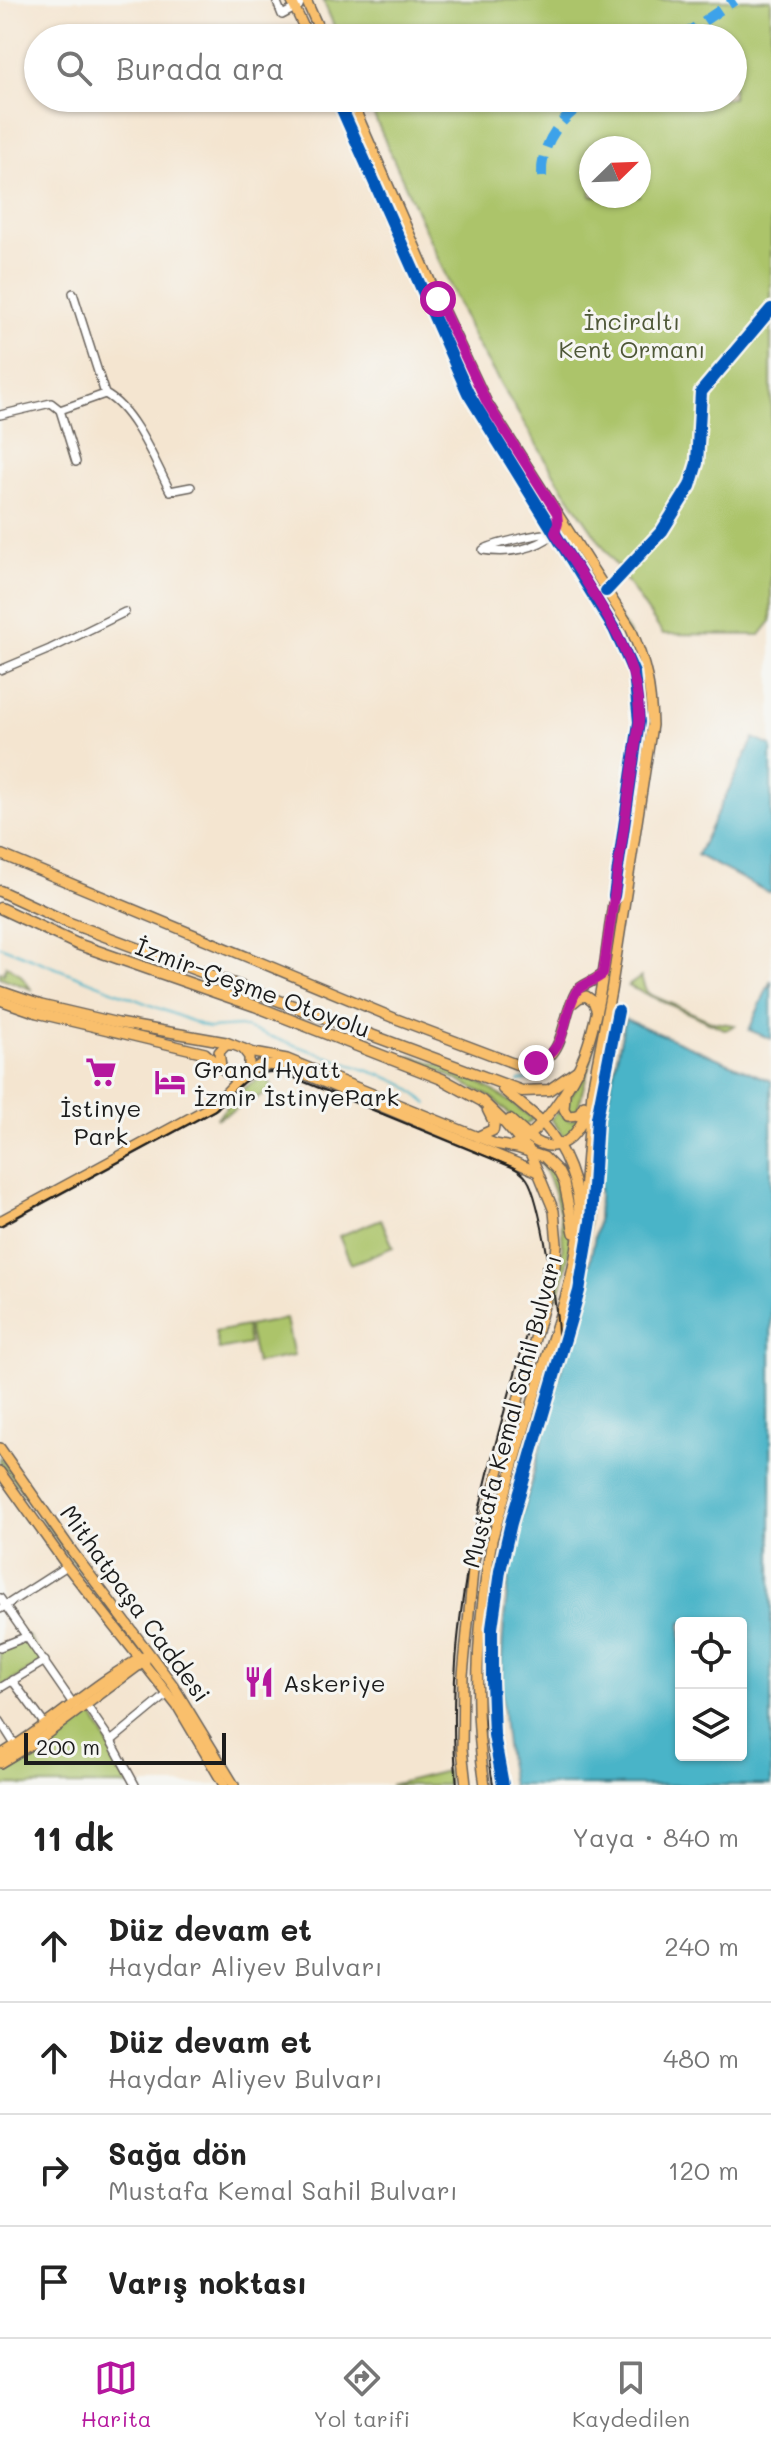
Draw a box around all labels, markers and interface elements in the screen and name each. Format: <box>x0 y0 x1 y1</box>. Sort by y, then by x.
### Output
search box <box>24 24 747 112</box>
icon: search <box>52 46 96 90</box>
text: Burada ara <box>116 48 285 88</box>
north arrow <box>579 136 651 208</box>
route start <box>420 281 456 317</box>
park label: İnciraltı Kent Ormanı <box>559 305 705 364</box>
street label: İzmir-Çeşme Otoyolu <box>131 930 375 1044</box>
route end <box>518 1045 554 1081</box>
place label: Grand Hyatt İzmir İstinyePark <box>194 1053 399 1112</box>
supermarket icon: İstinye Park <box>84 1055 118 1089</box>
hotel icon: Grand Hyatt İzmir İstinyePark <box>153 1065 187 1099</box>
place label: İstinye Park <box>61 1092 141 1151</box>
street label: Mustafa Kemal Sahil Bulvarı <box>454 1251 568 1571</box>
street label: Mithatpaşa Caddesi <box>54 1498 218 1708</box>
map controls <box>675 1617 747 1761</box>
button: locate <box>675 1617 747 1689</box>
restaurant icon: Askeriye <box>242 1665 276 1699</box>
place label: Askeriye <box>283 1667 386 1698</box>
button: layers <box>675 1689 747 1761</box>
scale bar <box>24 1729 226 1765</box>
text: 200 m <box>36 1732 100 1761</box>
text: 11 dk <box>32 1815 114 1860</box>
text: Yaya · 840 m <box>572 1820 739 1854</box>
text: Düz devam et <box>108 1909 312 1949</box>
icon: ahead <box>32 1924 76 1968</box>
text: 240 m <box>664 1929 739 1963</box>
text: Haydar Aliyev Bulvarı <box>108 1949 383 1983</box>
text: Düz devam et <box>108 2021 312 2061</box>
icon: ahead <box>32 2036 76 2080</box>
text: 480 m <box>663 2041 739 2075</box>
text: Haydar Aliyev Bulvarı <box>108 2061 383 2095</box>
text: Sağa dön <box>108 2133 247 2173</box>
icon: right <box>32 2148 76 2192</box>
text: 120 m <box>668 2153 739 2187</box>
text: Mustafa Kemal Sahil Bulvarı <box>108 2173 458 2207</box>
icon: arrive <box>32 2260 76 2304</box>
text: Varış noktası <box>108 2262 307 2302</box>
tab: Harita <box>81 2356 152 2433</box>
tab: Yol tarifi <box>313 2356 410 2433</box>
tab: Kaydedilen <box>572 2356 690 2433</box>

